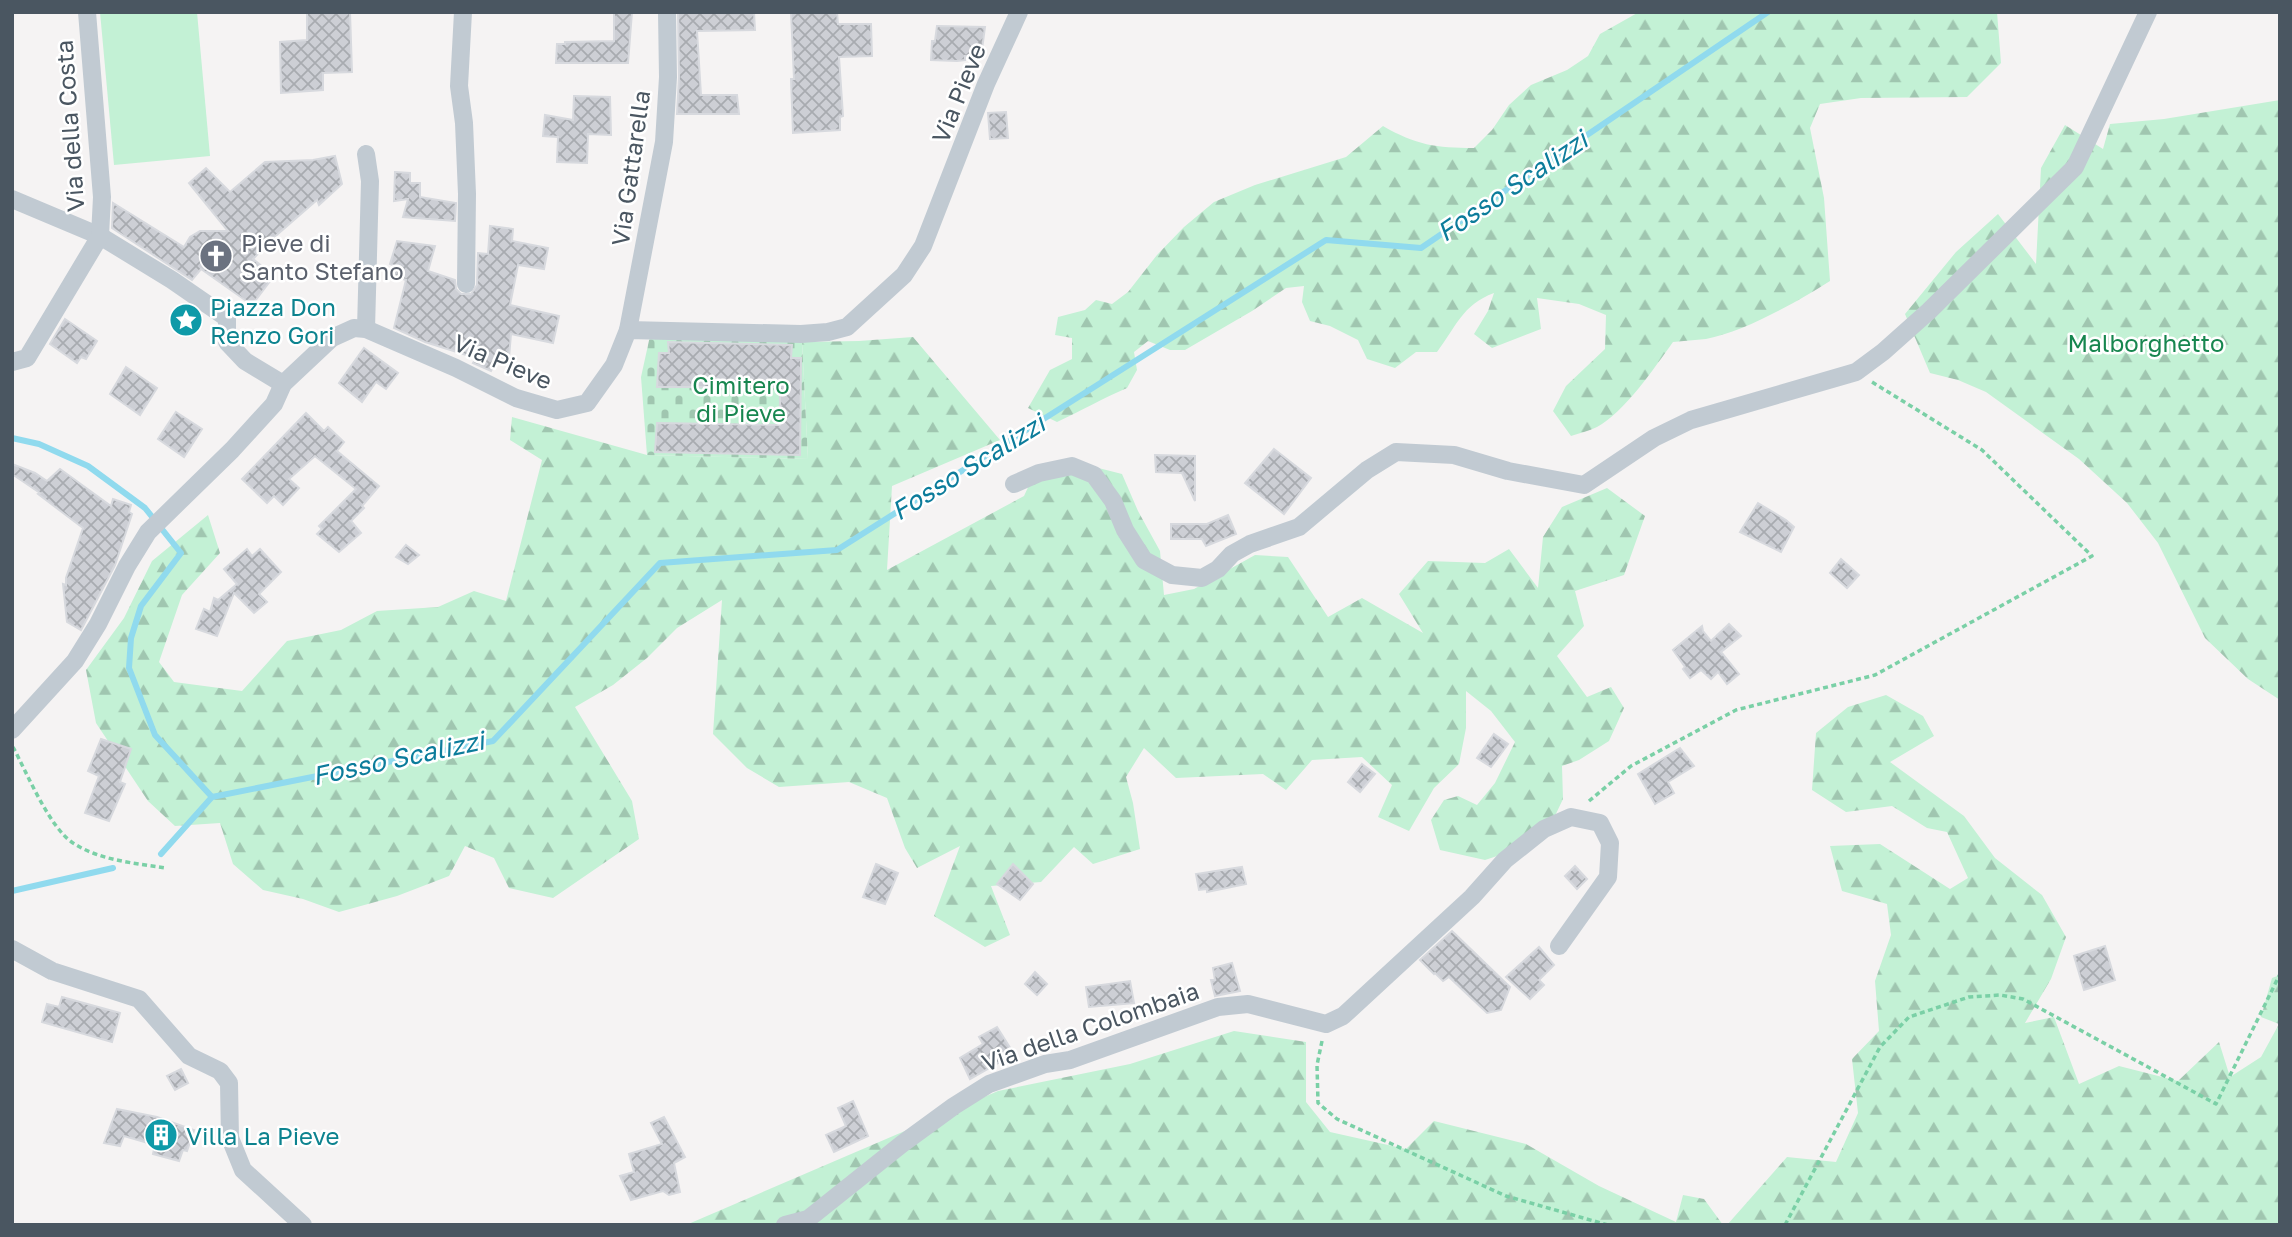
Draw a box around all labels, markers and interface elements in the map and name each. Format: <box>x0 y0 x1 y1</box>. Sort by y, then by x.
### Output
street label: Via della Costa <box>49 39 89 213</box>
street label: Via Pieve <box>925 39 991 147</box>
street label: Via Gattarella <box>605 88 655 248</box>
water label: Fosso Scalizzi <box>1431 123 1596 248</box>
place label: Pieve di Santo Stefano <box>241 228 404 285</box>
church icon: Pieve di Santo Stefano <box>197 237 235 275</box>
place label: Piazza Don Renzo Gori <box>210 292 336 349</box>
place icon: Piazza Don Renzo Gori <box>167 301 205 339</box>
street label: Via Pieve <box>449 327 557 395</box>
park label: Malborghetto <box>2068 328 2224 357</box>
park label: Cimitero di Pieve <box>692 370 790 427</box>
water label: Fosso Scalizzi <box>886 406 1053 527</box>
water label: Fosso Scalizzi <box>309 724 490 791</box>
street label: Via della Colombaia <box>978 975 1202 1077</box>
building icon: Villa La Pieve <box>142 1116 180 1154</box>
place label: Villa La Pieve <box>186 1121 339 1150</box>

